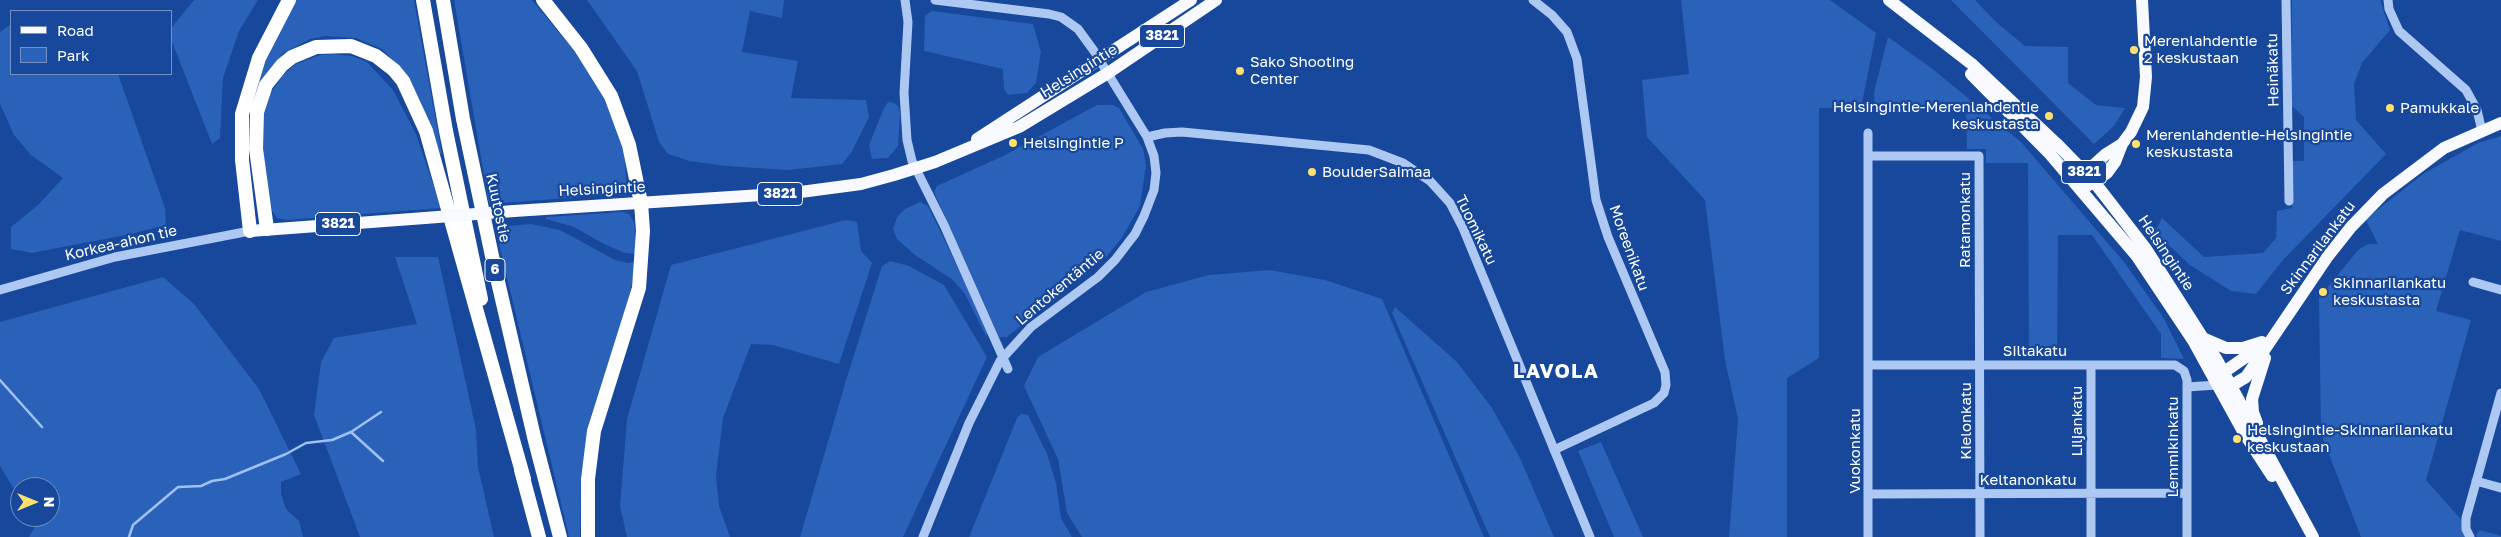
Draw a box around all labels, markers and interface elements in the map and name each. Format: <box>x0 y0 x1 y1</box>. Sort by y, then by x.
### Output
legend <box>10 10 172 75</box>
text: Road <box>57 21 94 39</box>
road number: 3821 <box>1140 24 1184 48</box>
place label: Merenlahdentie 2 keskustaan <box>2144 32 2257 67</box>
street label: Heinäkatu <box>2263 33 2283 107</box>
street label: Helsingintie <box>1037 40 1121 102</box>
marker: Merenlahdentie 2 keskustaan <box>2128 44 2140 56</box>
text: Park <box>57 46 89 64</box>
place label: Sako Shooting Center <box>1250 53 1354 88</box>
marker: Sako Shooting Center <box>1234 65 1246 77</box>
place label: Helsingintie-Merenlahdentie keskustasta <box>1833 98 2039 133</box>
place label: Pamukkale <box>2400 99 2479 117</box>
marker: Pamukkale <box>2384 102 2396 114</box>
marker: Helsingintie-Merenlahdentie keskustasta <box>2043 110 2055 122</box>
place label: Merenlahdentie-Helsingintie keskustasta <box>2146 126 2352 161</box>
place label: Helsingintie P <box>1023 134 1124 152</box>
marker: Helsingintie P <box>1007 137 1019 149</box>
marker: Merenlahdentie-Helsingintie keskustasta <box>2130 138 2142 150</box>
road number: 3821 <box>2062 160 2106 183</box>
place label: BoulderSaimaa <box>1322 163 1431 181</box>
marker: BoulderSaimaa <box>1306 166 1318 178</box>
street label: Kuutostie <box>482 172 514 244</box>
street label: Ratamonkatu <box>1956 172 1974 268</box>
street label: Helsingintie <box>558 178 646 200</box>
road number: 3821 <box>758 182 802 205</box>
street label: Tuomikatu <box>1451 192 1501 268</box>
street label: Skinnarilankatu <box>2277 197 2359 299</box>
street label: Moreenikatu <box>1605 203 1653 293</box>
road number: 3821 <box>316 212 360 235</box>
street label: Helsingintie <box>2134 212 2198 294</box>
street label: Korkea-ahon tie <box>63 221 179 265</box>
street label: Lentokentäntie <box>1012 245 1108 329</box>
road number: 6 <box>485 258 505 282</box>
place label: Skinnarilankatu keskustasta <box>2333 274 2446 309</box>
marker: Skinnarilankatu keskustasta <box>2317 286 2329 298</box>
street label: Siltakatu <box>2003 342 2067 360</box>
district label: LAVOLA <box>1512 360 1600 384</box>
street label: Kielonkatu <box>1957 382 1975 460</box>
street label: Liljankatu <box>2068 386 2086 456</box>
street label: Lemmikinkatu <box>2164 396 2182 498</box>
street label: Vuokonkatu <box>1846 408 1864 494</box>
place label: Helsingintie-Skinnarilankatu keskustaan <box>2247 421 2453 456</box>
marker: Helsingintie-Skinnarilankatu keskustaan <box>2231 433 2243 445</box>
street label: Keltanonkatu <box>1980 471 2076 489</box>
north arrow <box>10 477 60 527</box>
text: N <box>41 497 58 507</box>

